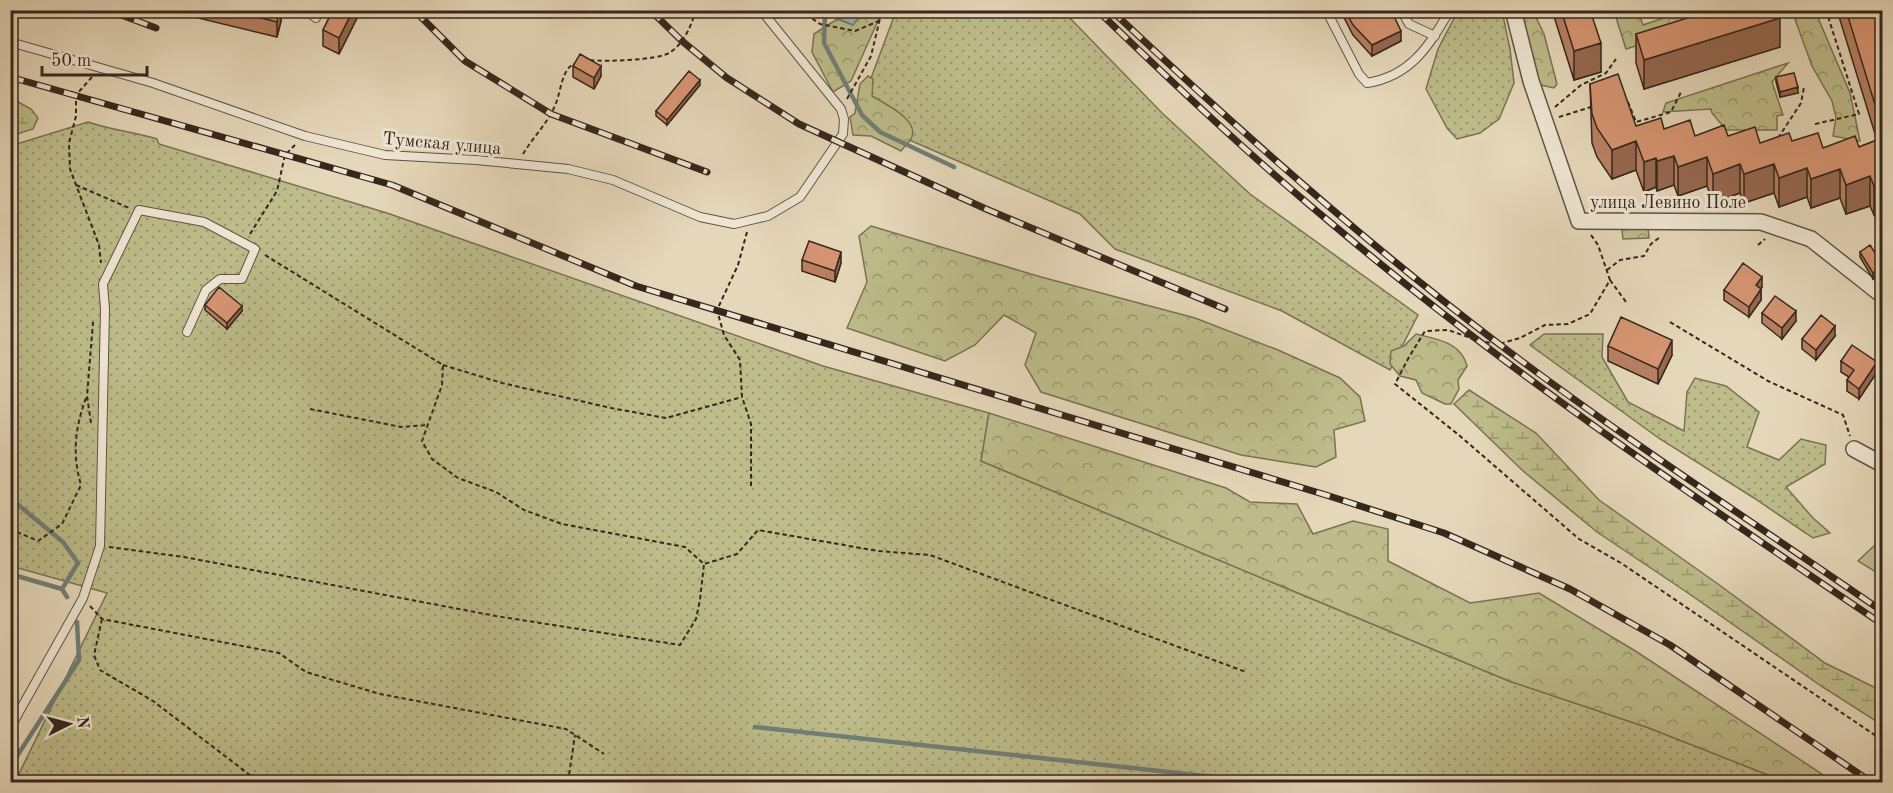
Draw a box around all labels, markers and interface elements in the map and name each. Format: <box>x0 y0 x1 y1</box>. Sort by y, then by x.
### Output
scale bar <box>42 39 147 77</box>
text: 50 m <box>51 52 91 70</box>
street label: Тумская улица <box>382 130 502 158</box>
street label: улица Левино Поле <box>1590 194 1746 212</box>
north arrow <box>39 694 99 754</box>
text: N <box>73 716 91 730</box>

